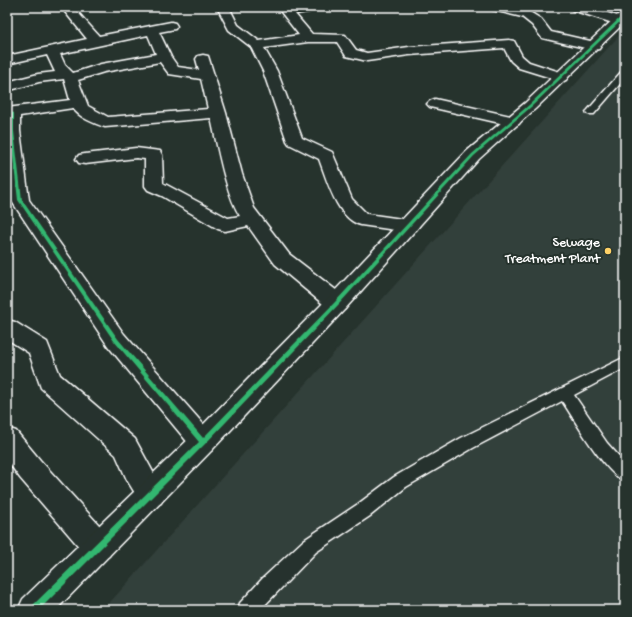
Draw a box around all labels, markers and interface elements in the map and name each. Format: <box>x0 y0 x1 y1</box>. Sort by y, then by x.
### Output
place label: Sewage Treatment Plant <box>504 235 601 268</box>
marker: Sewage Treatment Plant <box>603 246 613 256</box>

